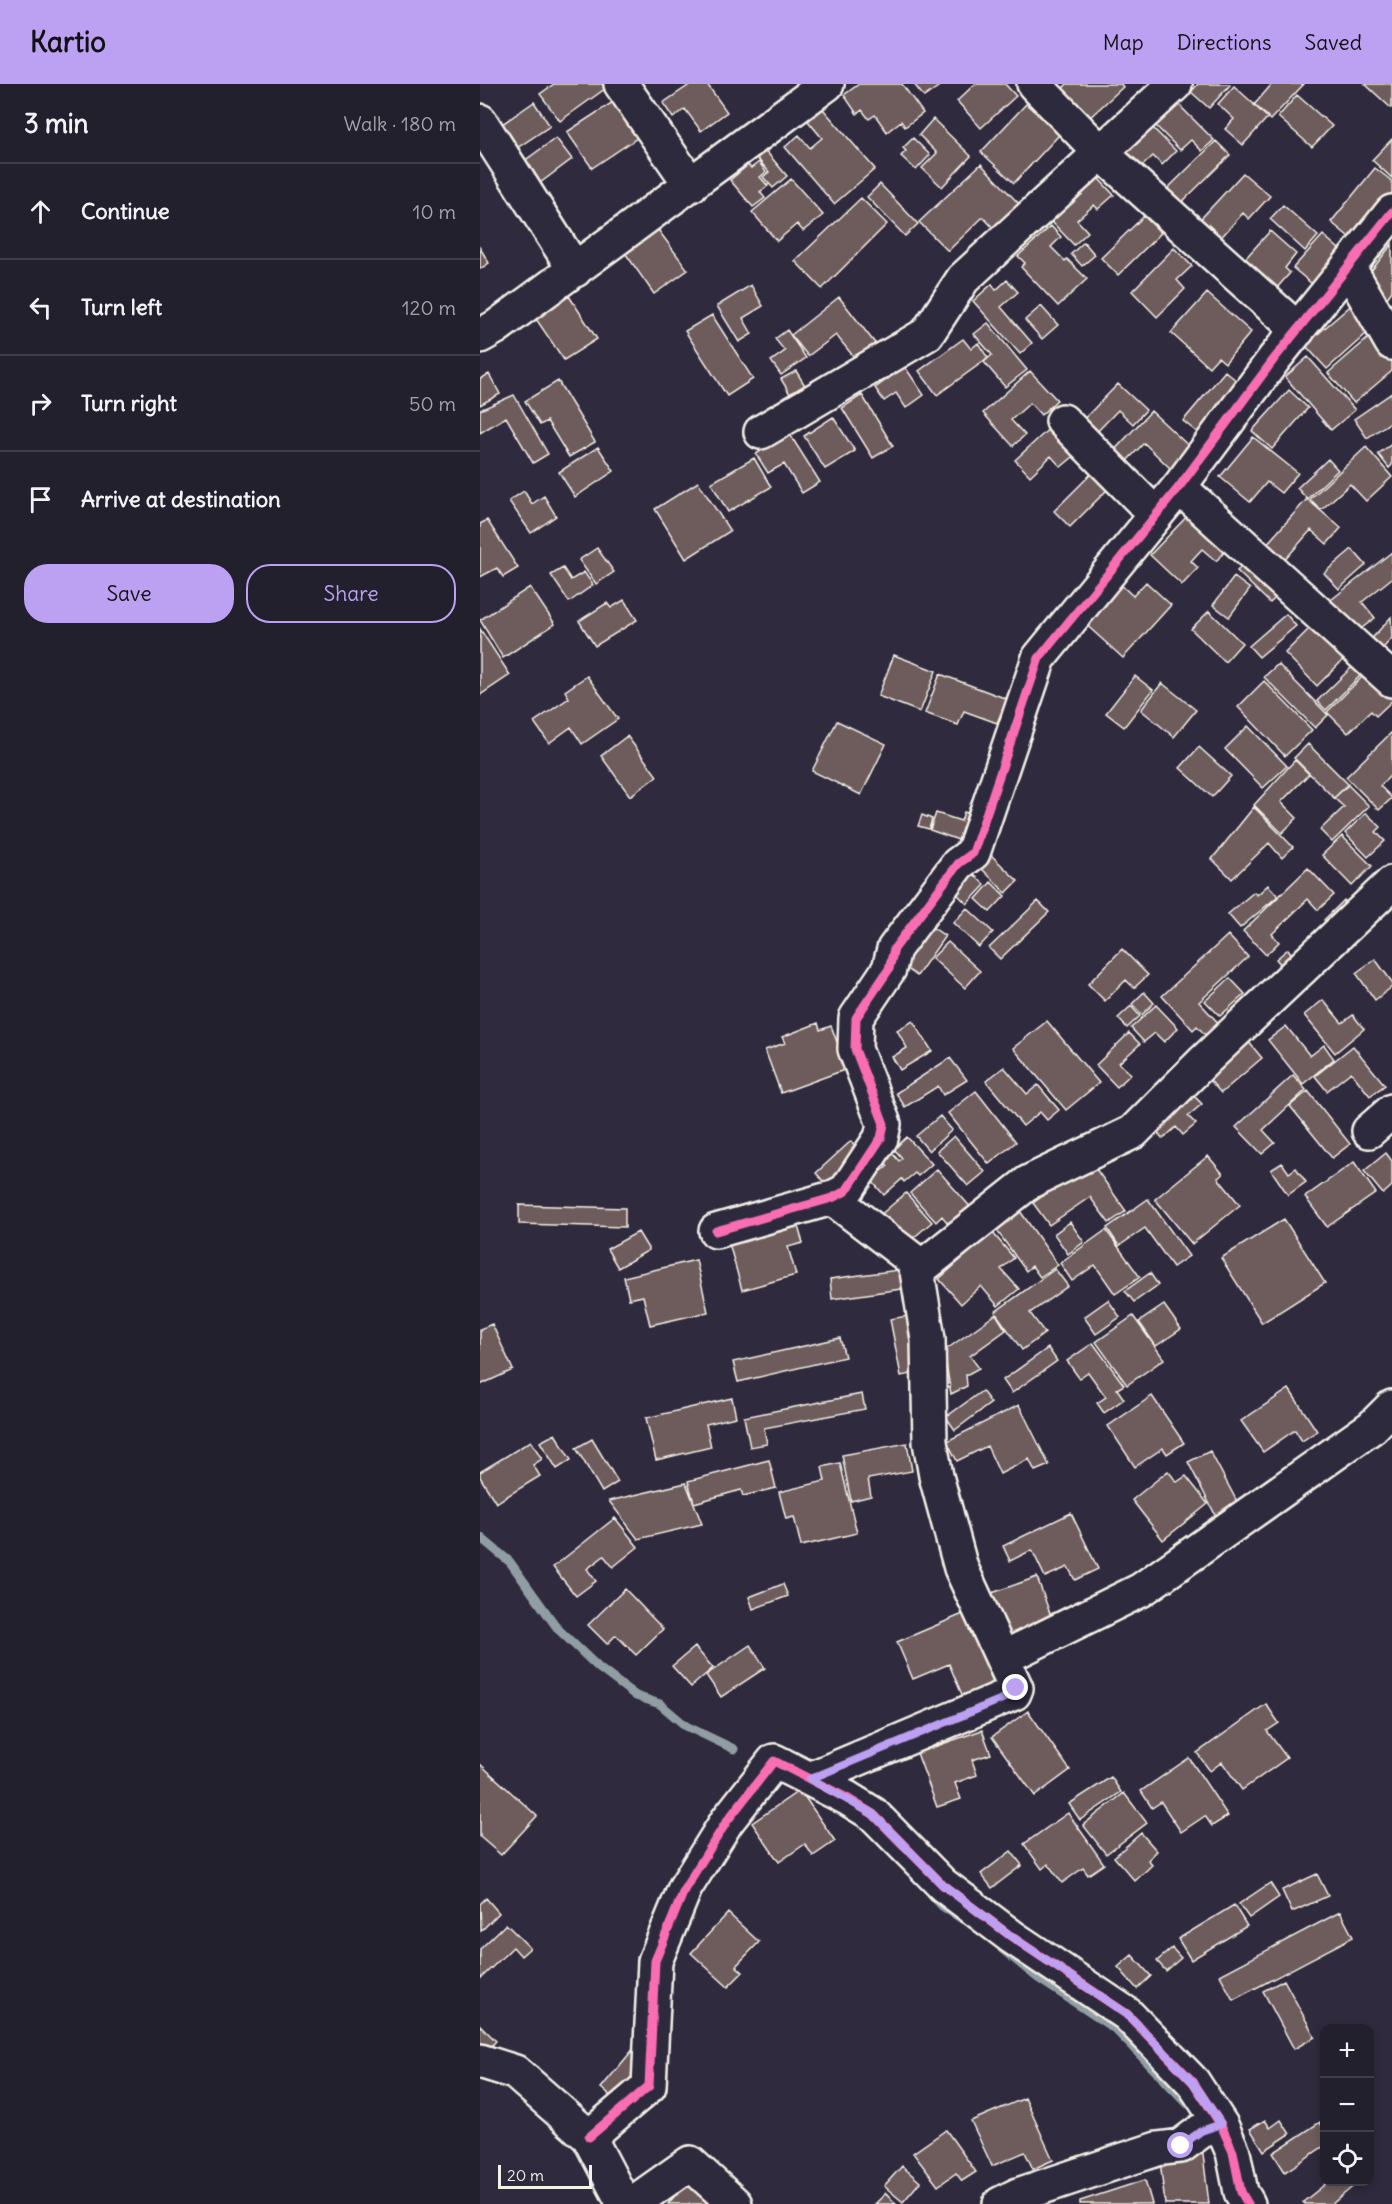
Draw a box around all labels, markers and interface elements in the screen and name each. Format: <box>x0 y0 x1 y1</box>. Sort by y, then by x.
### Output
text: Kartio <box>30 24 106 60</box>
text: Map <box>1103 29 1144 56</box>
text: Directions <box>1177 29 1271 56</box>
text: Saved <box>1304 29 1362 56</box>
text: 3 min <box>24 107 89 140</box>
text: Walk · 180 m <box>344 111 456 136</box>
icon: ahead <box>24 195 57 228</box>
text: Continue <box>81 197 170 225</box>
text: 10 m <box>413 199 456 224</box>
icon: left <box>24 291 57 324</box>
text: Turn left <box>81 293 162 321</box>
text: 120 m <box>402 295 456 320</box>
icon: right <box>24 387 57 420</box>
text: Turn right <box>81 389 177 417</box>
text: 50 m <box>409 391 456 416</box>
icon: arrive <box>24 483 57 516</box>
text: Arrive at destination <box>81 485 281 513</box>
button: Save <box>24 564 234 623</box>
button: Share <box>246 564 456 623</box>
route end <box>1002 1674 1028 1700</box>
map controls <box>1320 2024 1374 2186</box>
button: + <box>1320 2024 1374 2078</box>
button: − <box>1320 2078 1374 2132</box>
route start <box>1167 2132 1193 2158</box>
button: locate <box>1320 2132 1374 2186</box>
scale bar <box>498 2162 592 2190</box>
text: 20 m <box>507 2165 544 2185</box>

